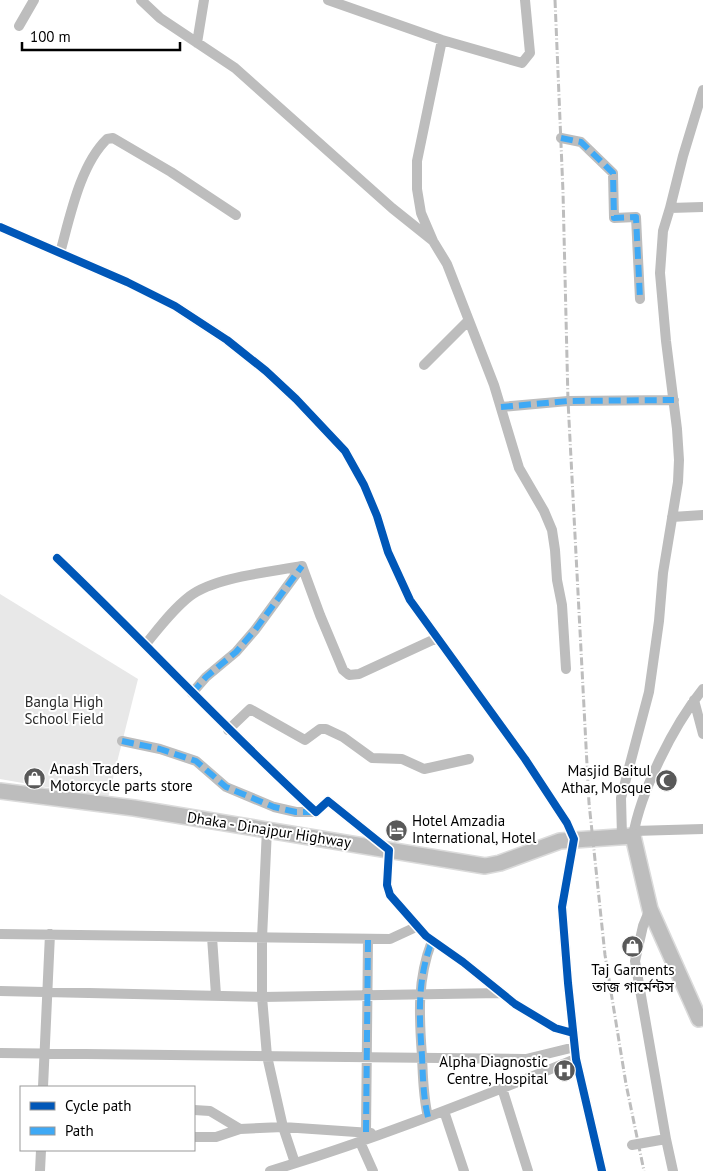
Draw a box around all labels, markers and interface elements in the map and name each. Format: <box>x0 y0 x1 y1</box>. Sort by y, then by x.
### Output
scale bar <box>22 20 180 52</box>
text: 100 m <box>30 27 71 46</box>
park label: Bangla High School Field <box>24 692 104 728</box>
place label: Anash Traders, Motorcycle parts store <box>50 759 193 795</box>
place label: Masjid Baitul Athar, Mosque <box>561 761 652 797</box>
shop icon: Anash Traders, Motorcycle parts store <box>22 766 46 790</box>
mosque icon: Masjid Baitul Athar, Mosque <box>655 768 679 792</box>
street label: Dhaka - Dinajpur Highway <box>186 807 352 852</box>
place label: Hotel Amzadia International, Hotel <box>412 811 537 847</box>
hotel icon: Hotel Amzadia International, Hotel <box>384 818 408 842</box>
shop icon: Taj Garments তাজ গার্মেন্টস <box>621 935 645 959</box>
place label: Taj Garments তাজ গার্মেন্টস <box>591 960 675 996</box>
place label: Alpha Diagnostic Centre, Hospital <box>439 1052 549 1088</box>
hospital icon: Alpha Diagnostic Centre, Hospital <box>552 1059 576 1083</box>
legend <box>20 1086 195 1151</box>
text: Cycle path <box>65 1096 131 1115</box>
text: Path <box>65 1121 94 1140</box>

